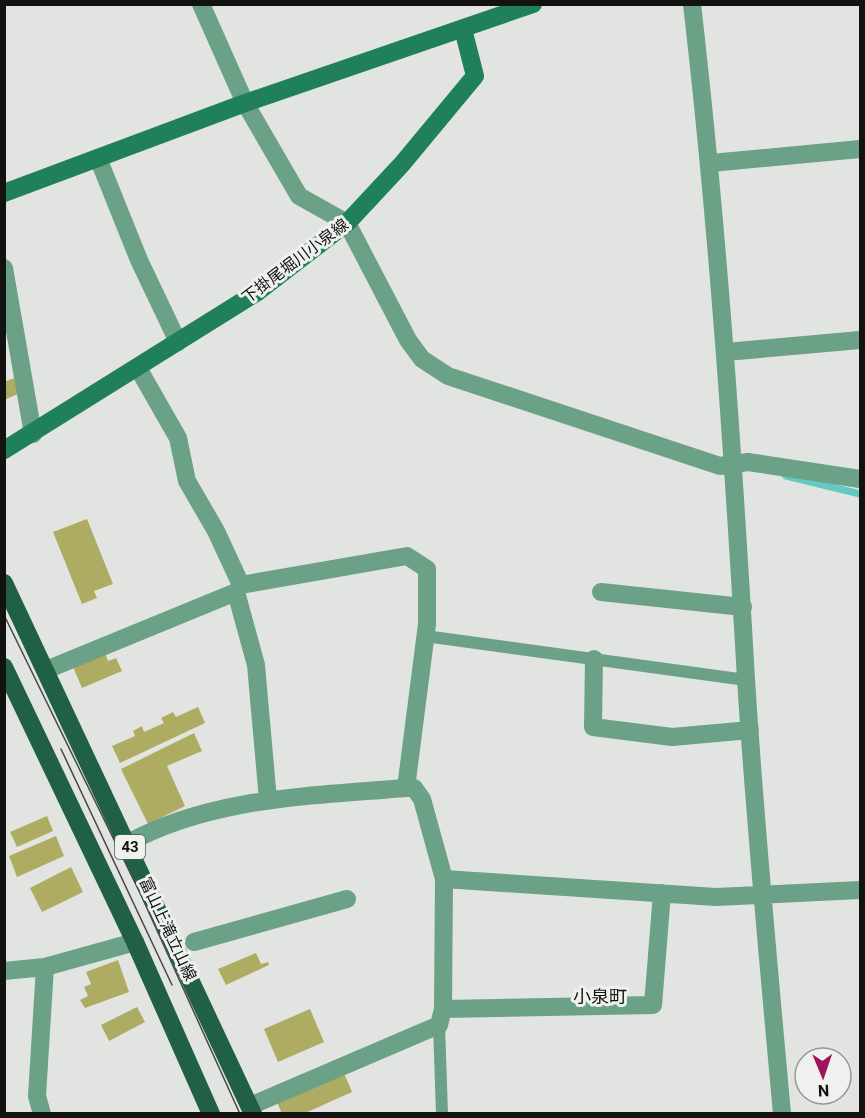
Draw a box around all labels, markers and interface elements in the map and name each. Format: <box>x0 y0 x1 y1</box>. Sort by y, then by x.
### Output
street label: 下掛尾堀川小泉線 <box>238 215 352 307</box>
road number: 43 <box>115 835 145 859</box>
street label: 富山上滝立山線 <box>136 874 200 984</box>
district label: 小泉町 <box>573 986 627 1007</box>
north arrow <box>793 1046 853 1106</box>
text: N <box>818 1081 829 1100</box>

